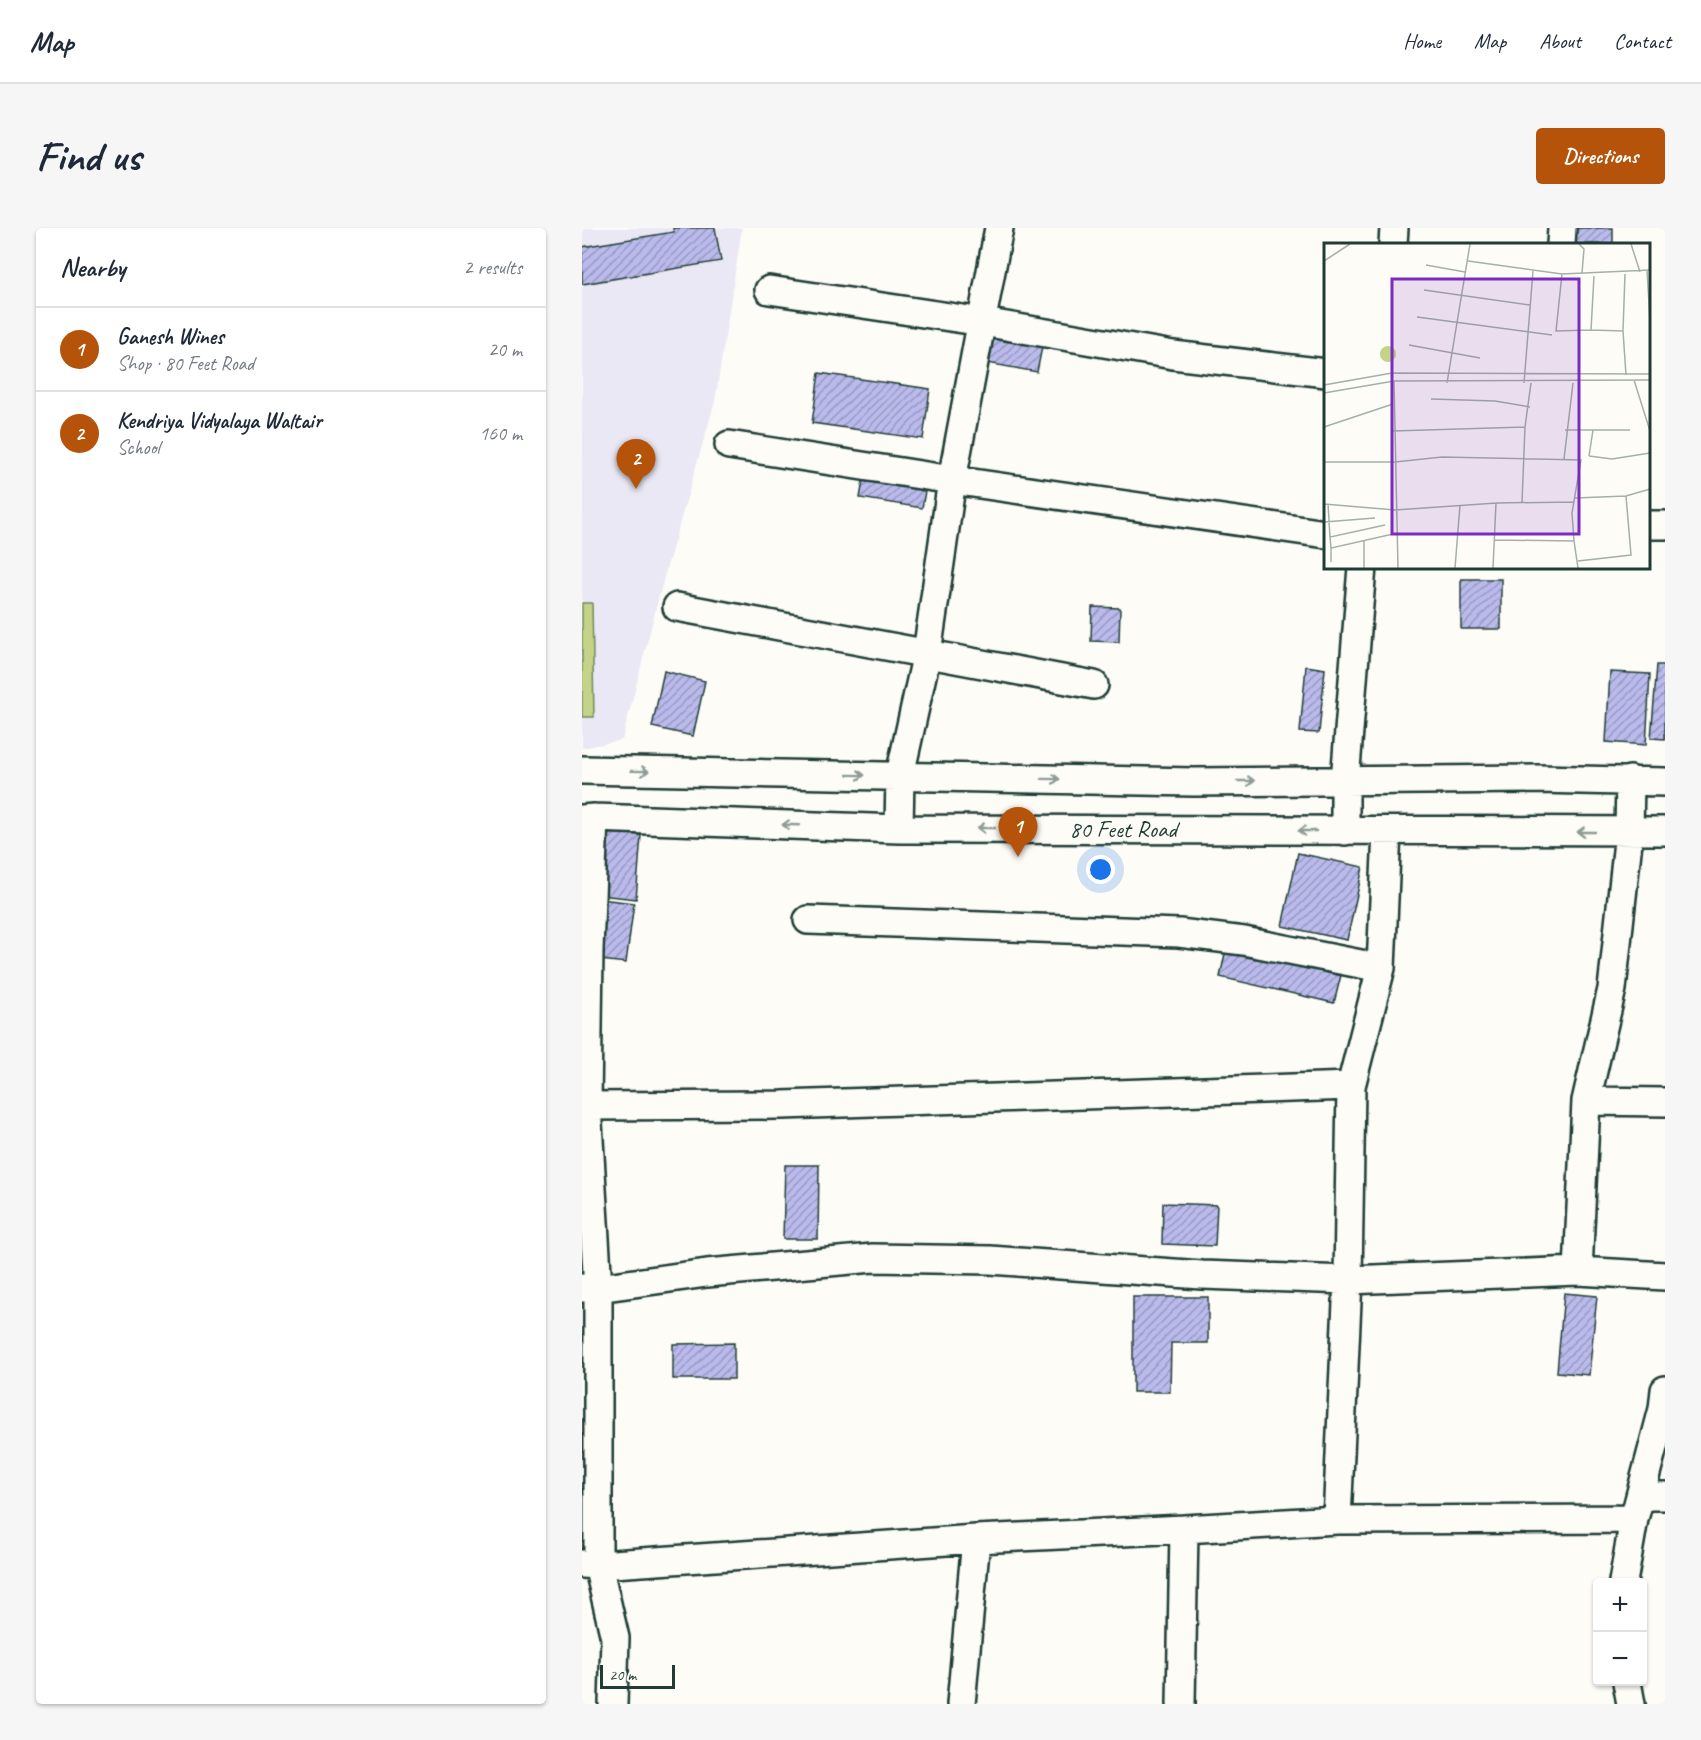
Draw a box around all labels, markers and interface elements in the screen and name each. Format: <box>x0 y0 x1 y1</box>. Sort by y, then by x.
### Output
text: Map <box>30 24 73 59</box>
text: Home <box>1403 28 1441 54</box>
text: Map <box>1474 28 1506 54</box>
text: About <box>1539 28 1581 54</box>
text: Contact <box>1614 28 1671 54</box>
button: Directions <box>1536 128 1665 184</box>
text: Find us <box>36 130 141 183</box>
inset map <box>1324 243 1650 568</box>
text: Nearby <box>60 251 125 284</box>
text: 2 results <box>463 255 522 280</box>
text: Ganesh Wines <box>117 323 224 351</box>
text: 1 <box>75 337 84 362</box>
text: 20 m <box>488 337 522 362</box>
text: Shop · 80 Feet Road <box>117 351 254 376</box>
text: Kendriya Vidyalaya Waltair <box>117 407 322 435</box>
text: 2 <box>75 421 84 446</box>
text: 160 m <box>479 421 522 446</box>
text: School <box>117 435 160 460</box>
pin: 2 <box>616 440 656 489</box>
one-way arrow <box>630 765 650 777</box>
one-way arrow <box>846 769 866 781</box>
one-way arrow <box>1041 773 1061 784</box>
one-way arrow <box>1236 776 1256 787</box>
pin: 1 <box>998 808 1038 857</box>
street label: 80 Feet Road <box>1069 814 1180 844</box>
one-way arrow <box>781 820 801 831</box>
one-way arrow <box>976 822 996 834</box>
one-way arrow <box>1297 825 1317 837</box>
one-way arrow <box>1576 826 1596 838</box>
your location <box>1086 855 1115 884</box>
map controls <box>1593 1578 1647 1686</box>
button: + <box>1593 1578 1647 1632</box>
button: − <box>1593 1632 1647 1686</box>
scale bar <box>600 1662 675 1690</box>
text: 20 m <box>609 1665 636 1685</box>

